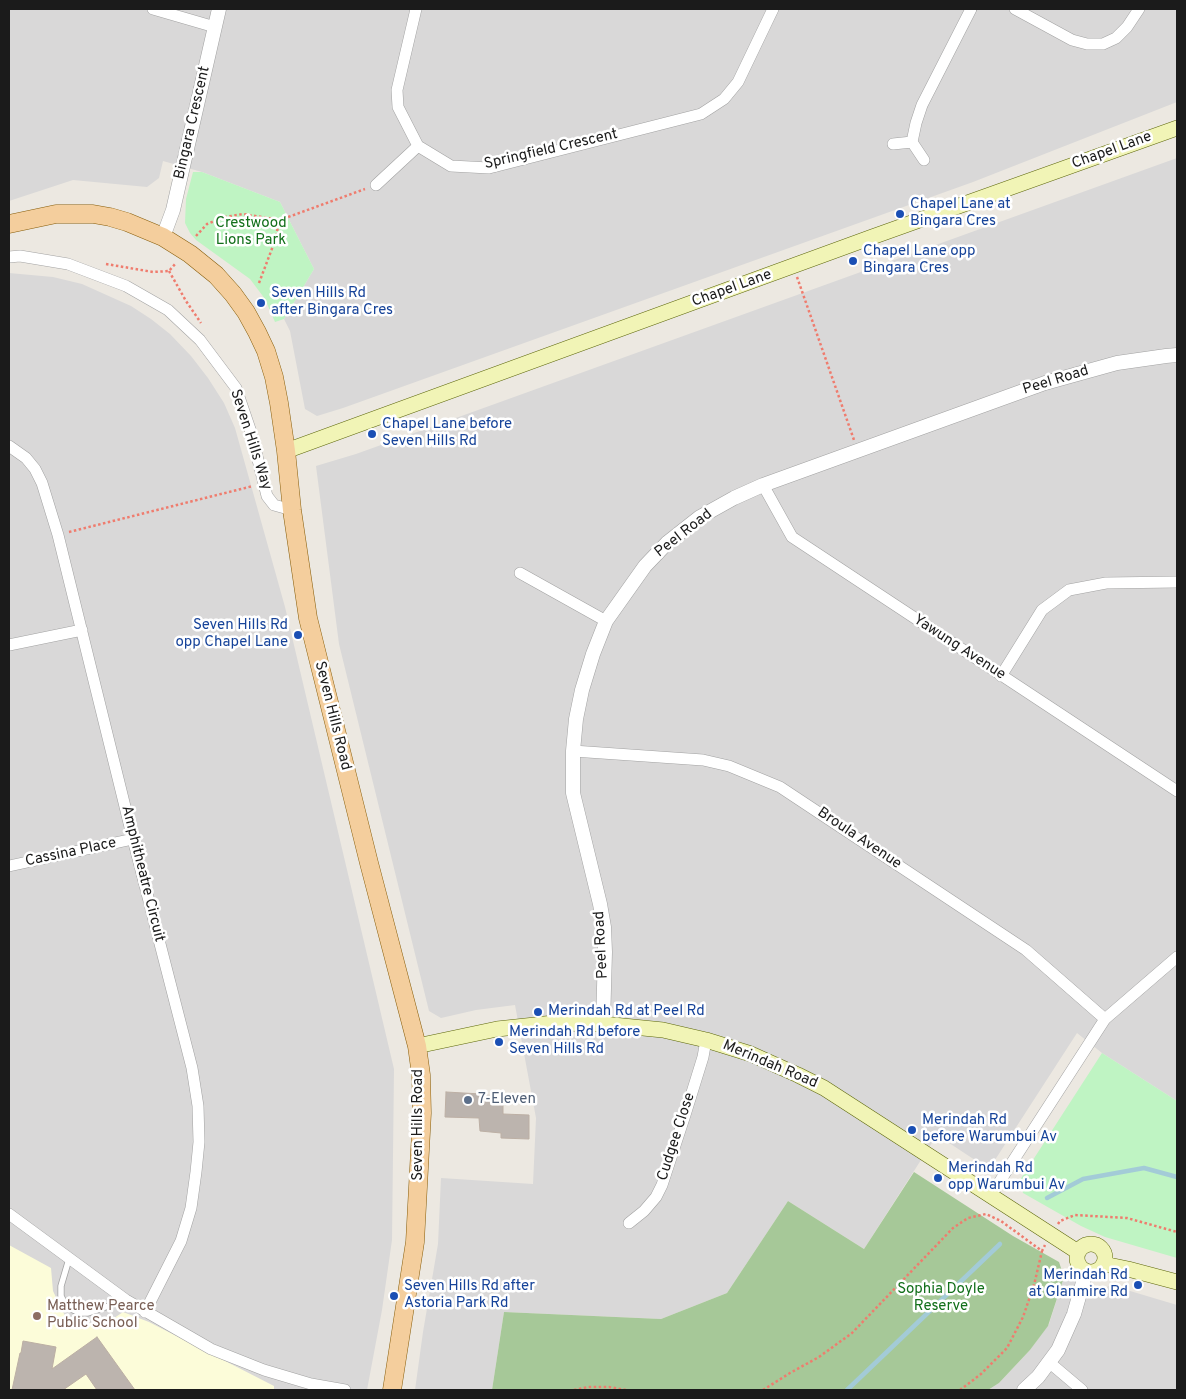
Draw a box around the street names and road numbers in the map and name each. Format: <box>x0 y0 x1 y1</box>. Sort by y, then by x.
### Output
street label: Bingara Crescent <box>171 65 215 181</box>
street label: Springfield Crescent <box>482 126 620 174</box>
street label: Chapel Lane <box>1070 128 1154 174</box>
street label: Chapel Lane <box>690 266 774 312</box>
street label: Peel Road <box>1021 362 1091 400</box>
street label: Seven Hills Way <box>225 387 275 493</box>
street label: Peel Road <box>652 506 716 562</box>
street label: Yawung Avenue <box>909 611 1009 685</box>
street label: Seven Hills Road <box>310 660 354 772</box>
street label: Amphitheatre Circuit <box>116 804 168 944</box>
street label: Broula Avenue <box>814 804 904 874</box>
street label: Cassina Place <box>24 835 118 871</box>
street label: Peel Road <box>591 911 613 979</box>
street label: Merindah Road <box>720 1037 820 1093</box>
street label: Seven Hills Road <box>410 1069 428 1181</box>
street label: Cudgee Close <box>654 1091 700 1183</box>

